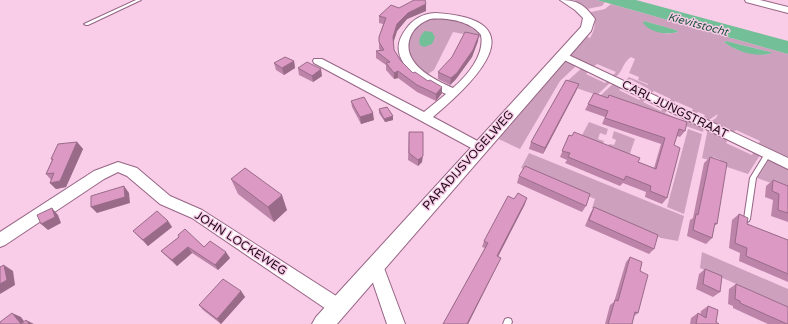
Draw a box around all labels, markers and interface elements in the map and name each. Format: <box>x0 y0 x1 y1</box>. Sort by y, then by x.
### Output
water label: Kievitstocht <box>666 10 731 39</box>
street label: CARL JUNGSTRAAT <box>620 77 731 141</box>
street label: PARADIJSVOGELWEG <box>420 107 516 213</box>
street label: JOHN LOCKEWEG <box>192 208 290 278</box>

